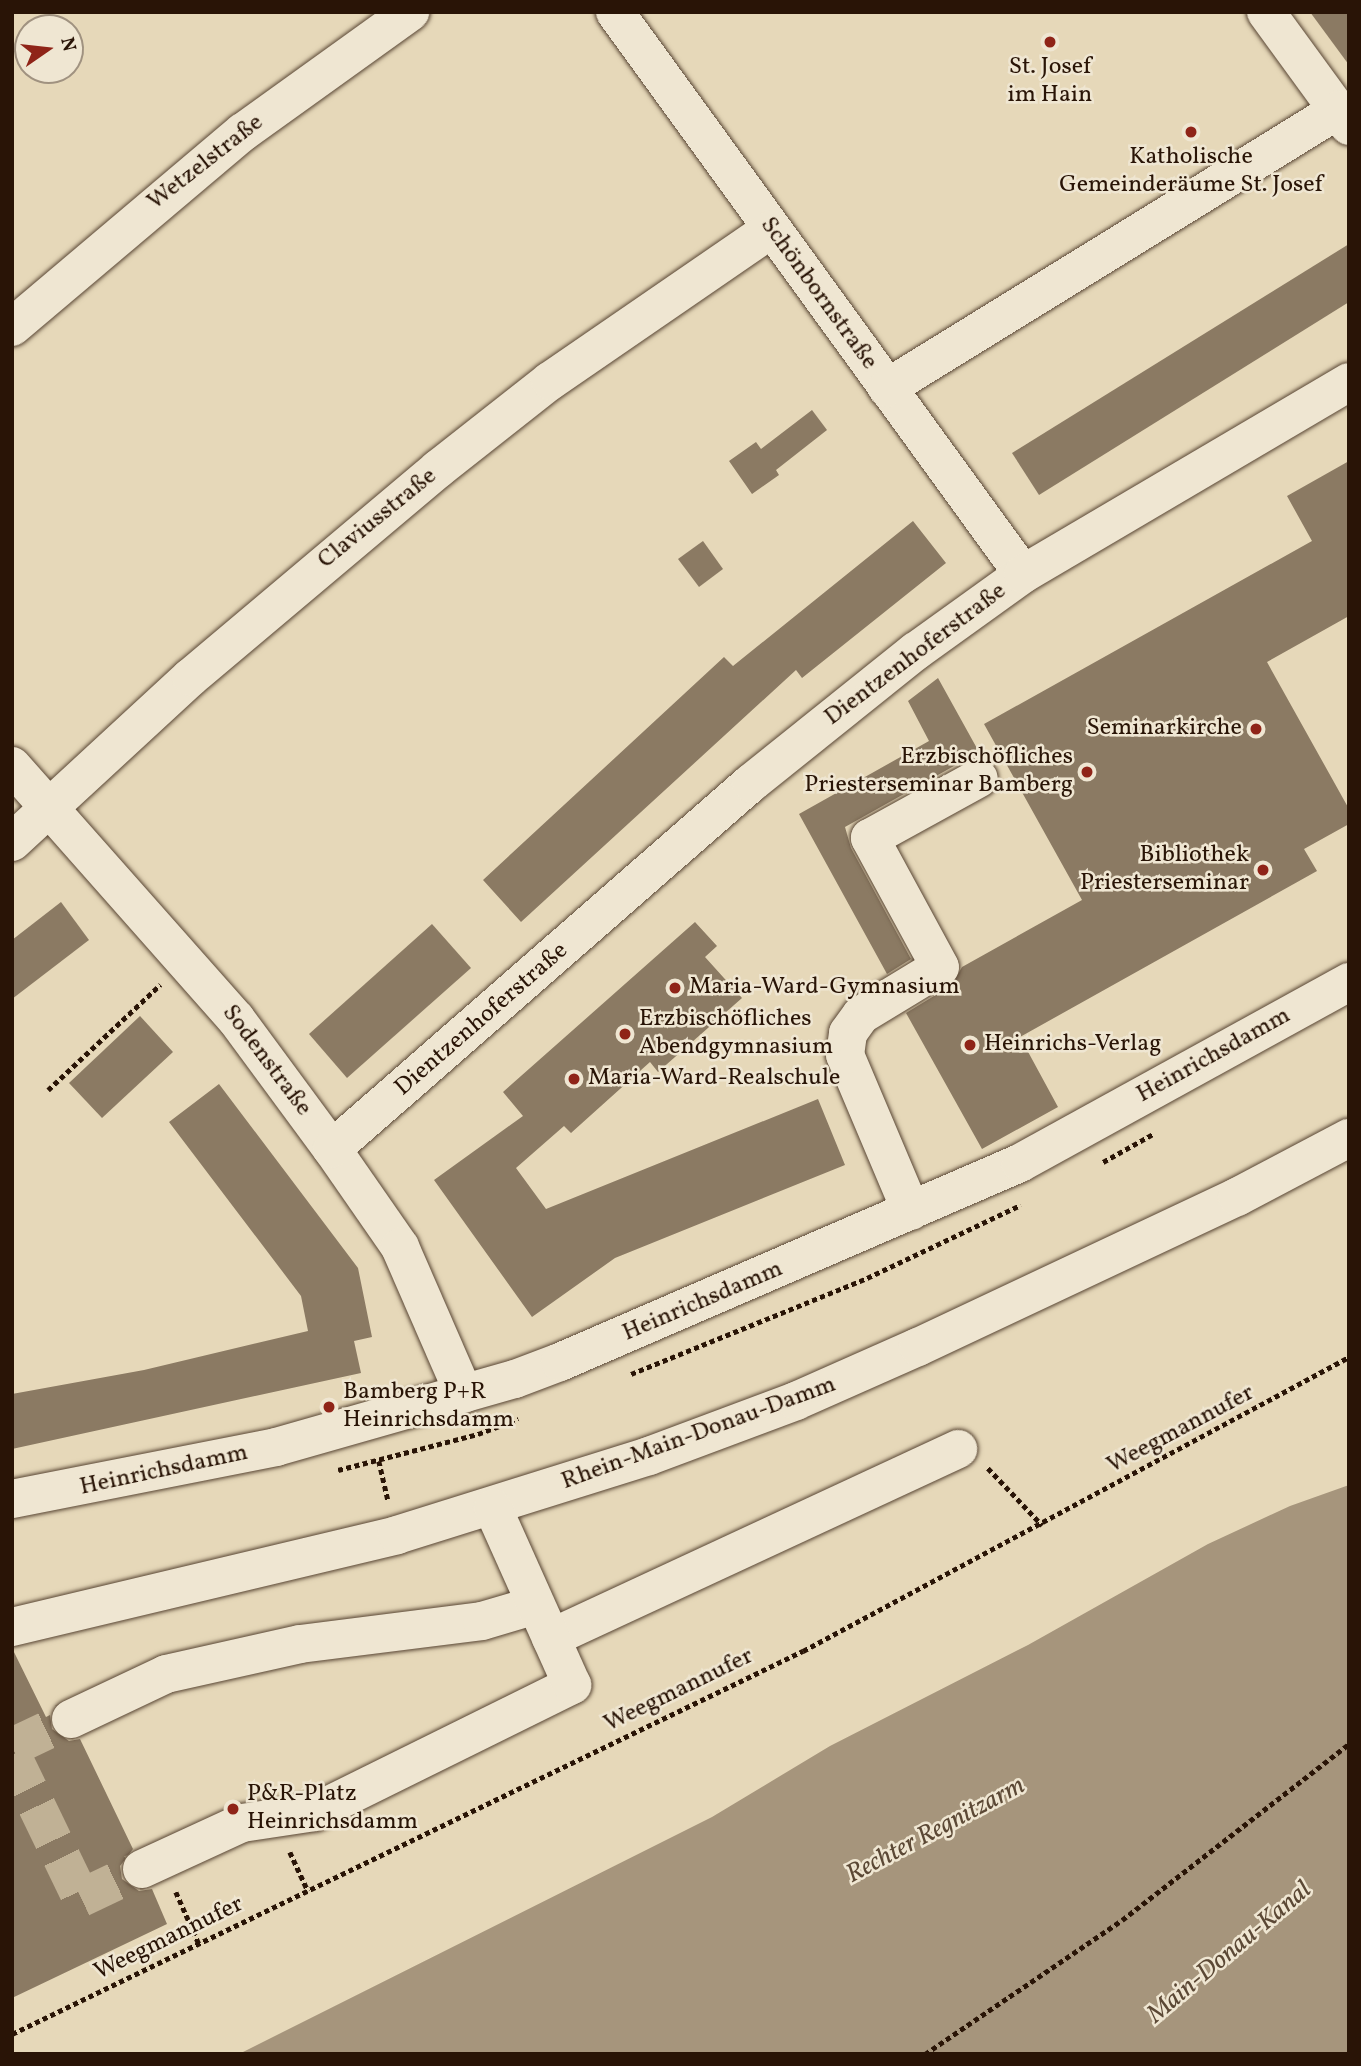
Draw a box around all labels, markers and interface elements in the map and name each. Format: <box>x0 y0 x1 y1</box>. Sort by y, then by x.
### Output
north arrow <box>14 14 84 84</box>
marker: St. Josef im Hain <box>1042 34 1058 50</box>
text: N <box>53 35 82 54</box>
place label: St. Josef im Hain <box>1008 54 1092 110</box>
street label: Wetzelstraße <box>142 109 270 217</box>
marker: Katholische Gemeinderäume St. Josef <box>1183 124 1199 140</box>
place label: Katholische Gemeinderäume St. Josef <box>1059 144 1323 200</box>
street label: Schönbornstraße <box>753 212 883 376</box>
street label: Claviusstraße <box>313 462 443 576</box>
street label: Dientzenhoferstraße <box>820 577 1012 733</box>
place label: Seminarkirche <box>1086 715 1242 743</box>
marker: Seminarkirche <box>1248 721 1264 737</box>
place label: Erzbischöfliches Priesterseminar Bamberg <box>804 744 1073 800</box>
marker: Erzbischöfliches Priesterseminar Bamberg <box>1079 764 1095 780</box>
place label: Bibliothek Priesterseminar <box>1080 842 1249 898</box>
marker: Bibliothek Priesterseminar <box>1255 862 1271 878</box>
street label: Dientzenhoferstraße <box>390 937 574 1103</box>
place label: Maria-Ward-Gymnasium <box>689 974 960 1002</box>
marker: Maria-Ward-Gymnasium <box>667 980 683 996</box>
street label: Sodenstraße <box>215 1000 317 1122</box>
street label: Heinrichsdamm <box>1132 1002 1296 1110</box>
place label: Erzbischöfliches Abendgymnasium <box>639 1006 833 1062</box>
marker: Erzbischöfliches Abendgymnasium <box>617 1026 633 1042</box>
place label: Heinrichs-Verlag <box>984 1031 1161 1059</box>
marker: Heinrichs-Verlag <box>962 1037 978 1053</box>
place label: Maria-Ward-Realschule <box>588 1065 840 1093</box>
marker: Maria-Ward-Realschule <box>566 1071 582 1087</box>
street label: Heinrichsdamm <box>619 1255 787 1349</box>
street label: Rhein-Main-Donau-Damm <box>558 1371 840 1497</box>
place label: Bamberg P+R Heinrichsdamm <box>343 1379 514 1435</box>
street label: Weegmannufer <box>1103 1379 1259 1481</box>
marker: Bamberg P+R Heinrichsdamm <box>321 1399 337 1415</box>
street label: Heinrichsdamm <box>77 1439 251 1503</box>
street label: Weegmannufer <box>600 1643 758 1739</box>
water label: Rechter Regnitzarm <box>841 1771 1031 1891</box>
place label: P&R-Platz Heinrichsdamm <box>247 1781 418 1837</box>
marker: P&R-Platz Heinrichsdamm <box>225 1801 241 1817</box>
water label: Main-Donau-Kanal <box>1142 1875 1318 2031</box>
street label: Weegmannufer <box>90 1891 248 1987</box>

